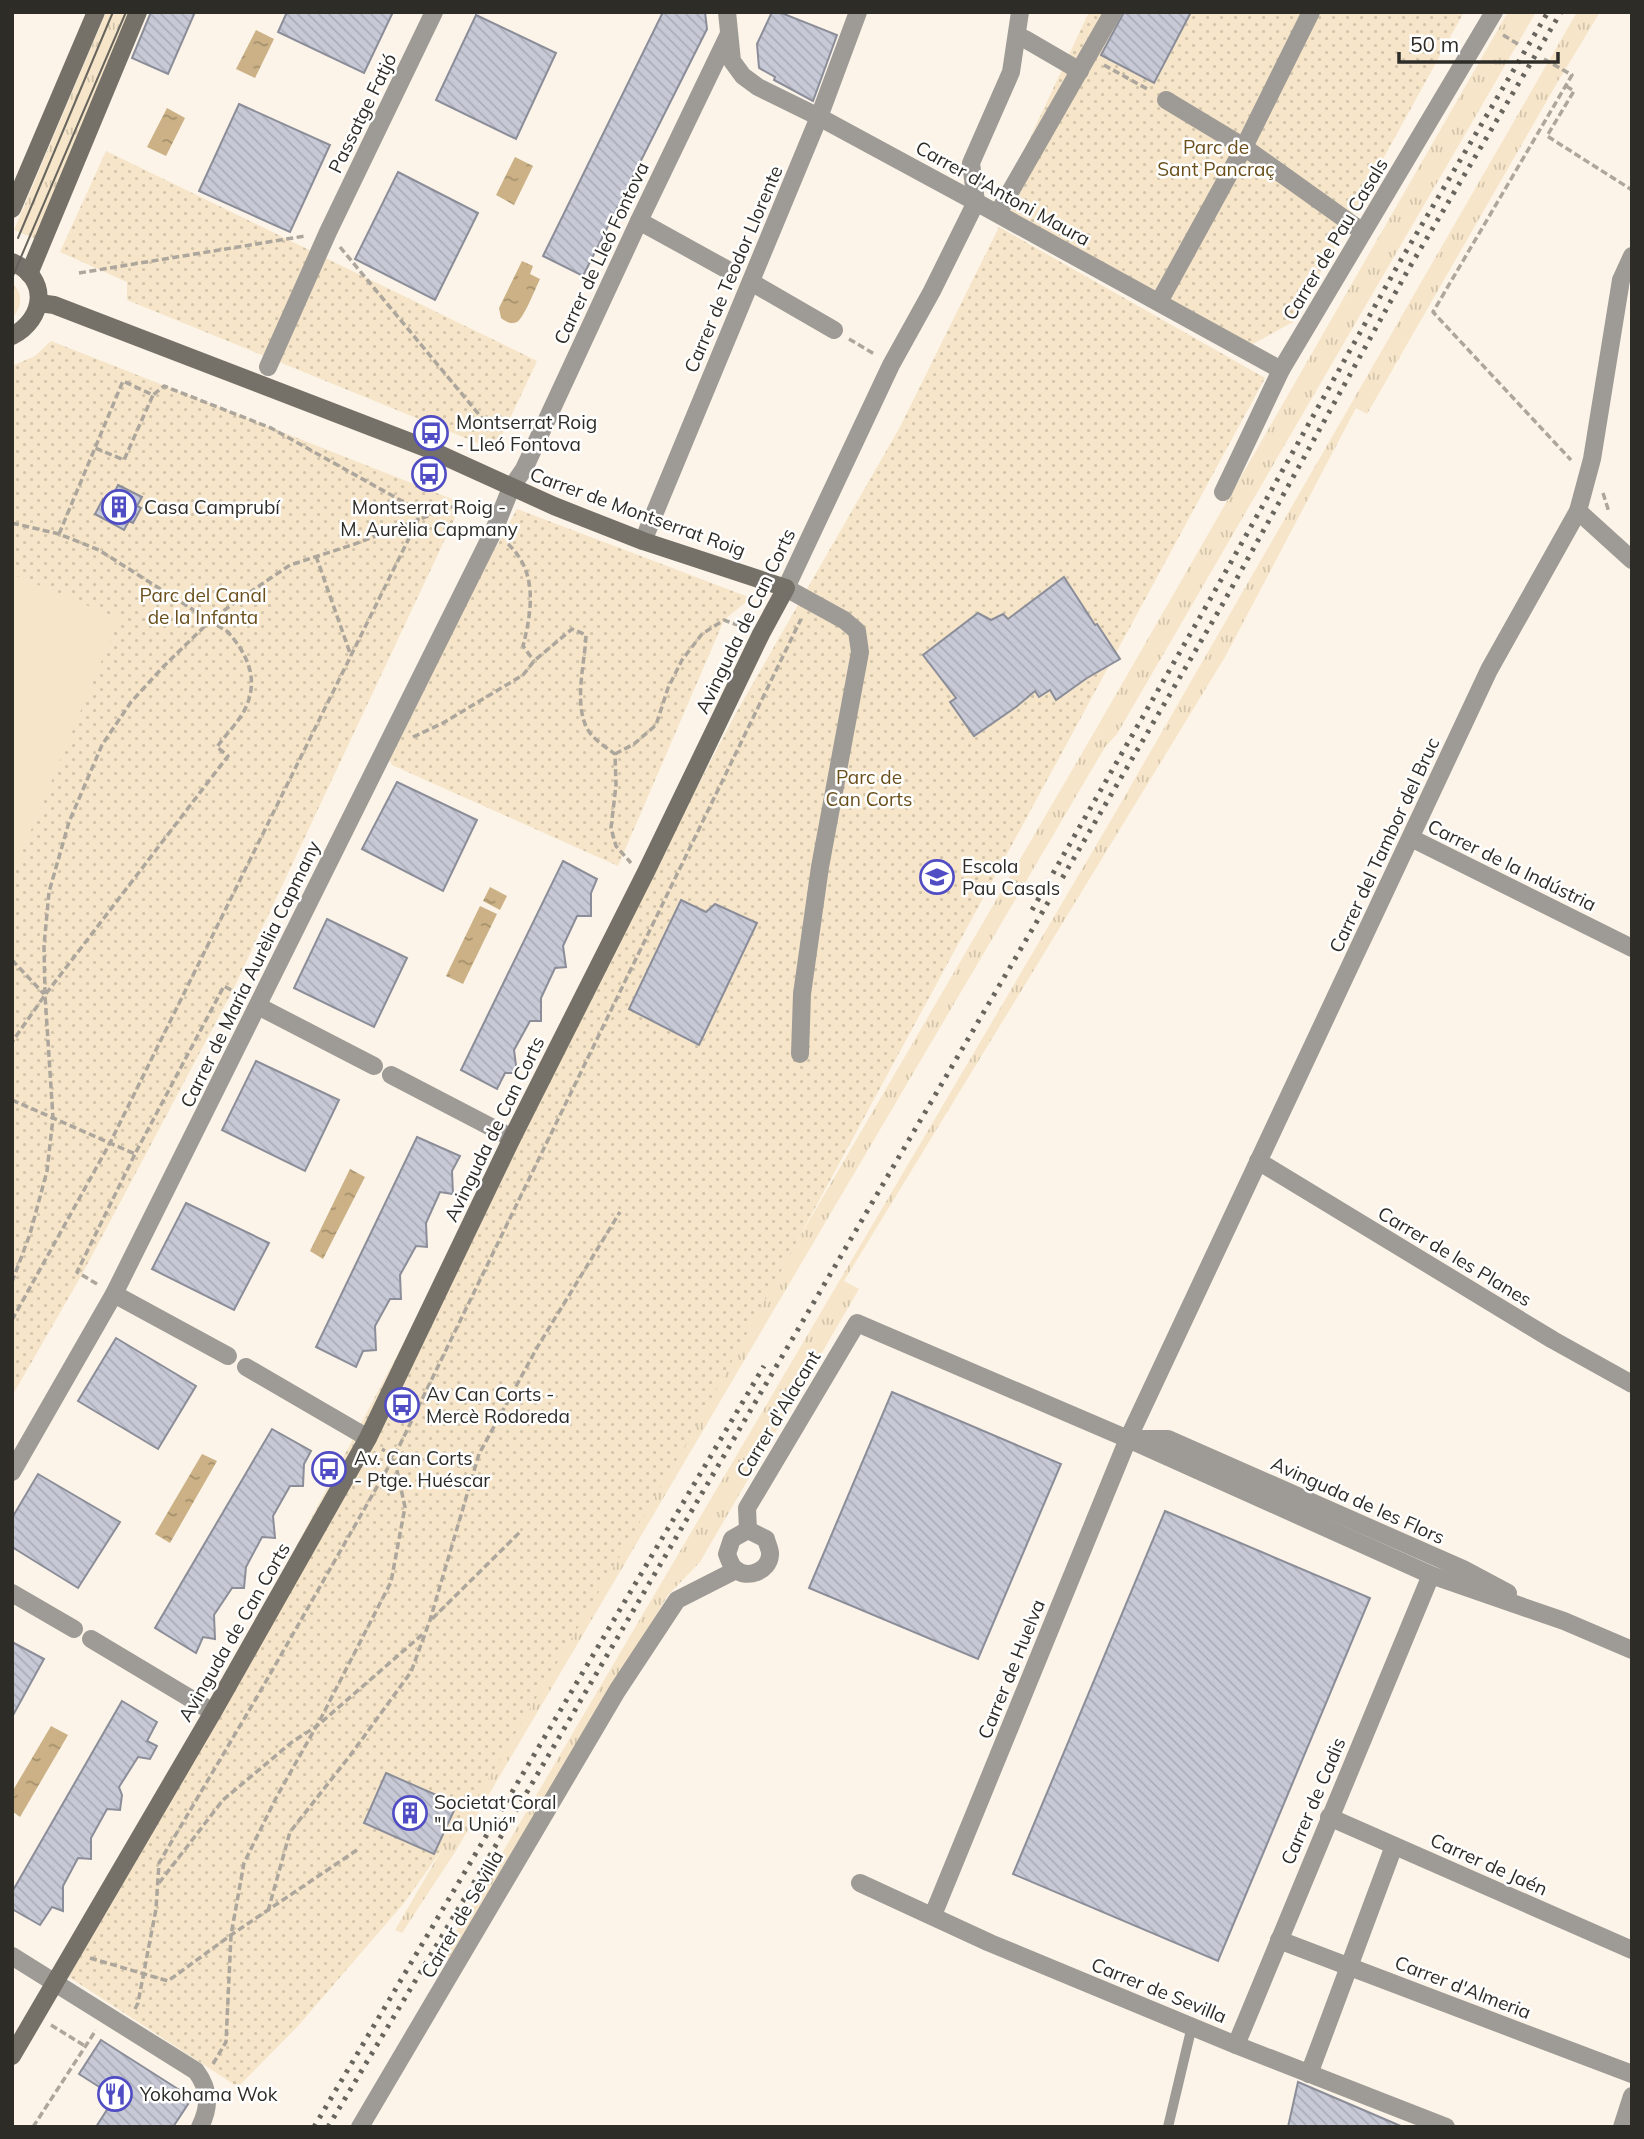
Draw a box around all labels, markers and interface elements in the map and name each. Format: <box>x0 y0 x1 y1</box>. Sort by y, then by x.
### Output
scale bar <box>1399 21 1558 65</box>
text: 50 m <box>1410 31 1459 57</box>
street label: Passatge Fatjó <box>323 49 401 177</box>
street label: Carrer d'Antoni Maura <box>912 135 1094 251</box>
park label: Parc de Sant Pancraç <box>1157 135 1275 181</box>
street label: Carrer de Pau Casals <box>1277 154 1393 324</box>
street label: Carrer de Lleó Fontova <box>548 158 654 348</box>
street label: Carrer de Teodor Llorente <box>678 162 788 376</box>
place label: Montserrat Roig - Lleó Fontova <box>456 410 597 456</box>
bus stop icon: Montserrat Roig - Lleó Fontova <box>412 414 450 452</box>
bus stop icon: Montserrat Roig - M. Aurèlia Capmany <box>410 455 448 493</box>
street label: Carrer de Montserrat Roig <box>527 462 749 562</box>
building icon: Casa Camprubí <box>100 488 138 526</box>
place label: Casa Camprubí <box>144 495 281 519</box>
place label: Montserrat Roig - M. Aurèlia Capmany <box>340 495 518 541</box>
street label: Avinguda de Can Corts <box>690 525 800 717</box>
park label: Parc del Canal de la Infanta <box>140 583 266 629</box>
street label: Carrer del Tambor del Bruc <box>1324 734 1444 956</box>
park label: Parc de Can Corts <box>826 765 912 811</box>
street label: Carrer de la Indústria <box>1424 814 1600 916</box>
street label: Carrer de Maria Aurèlia Capmany <box>175 836 325 1112</box>
place label: Escola Pau Casals <box>962 854 1060 900</box>
school or university icon: Escola Pau Casals <box>918 858 956 896</box>
street label: Avinguda de Can Corts <box>439 1033 549 1225</box>
street label: Carrer de les Planes <box>1374 1201 1536 1311</box>
street label: Carrer d'Alacant <box>731 1346 826 1482</box>
place label: Av Can Corts - Mercè Rodoreda <box>426 1382 570 1428</box>
bus stop icon: Av Can Corts - Mercè Rodoreda <box>383 1386 421 1424</box>
place label: Av. Can Corts - Ptge. Huéscar <box>354 1446 490 1492</box>
bus stop icon: Av. Can Corts - Ptge. Huéscar <box>310 1450 348 1488</box>
street label: Avinguda de les Flors <box>1267 1451 1449 1549</box>
street label: Avinguda de Can Corts <box>173 1538 295 1726</box>
street label: Carrer de Huelva <box>972 1596 1050 1742</box>
street label: Carrer de Cadis <box>1275 1734 1351 1868</box>
place label: Societat Coral "La Unió" <box>434 1790 557 1836</box>
building icon: Societat Coral "La Unió" <box>391 1794 429 1832</box>
street label: Carrer de Jaén <box>1427 1827 1551 1901</box>
street label: Carrer de Sevilla <box>416 1846 508 1982</box>
street label: Carrer d'Almeria <box>1392 1950 1534 2024</box>
street label: Carrer de Sevilla <box>1088 1952 1230 2028</box>
restaurant icon: Yokohama Wok <box>96 2075 134 2113</box>
place label: Yokohama Wok <box>139 2082 278 2106</box>

